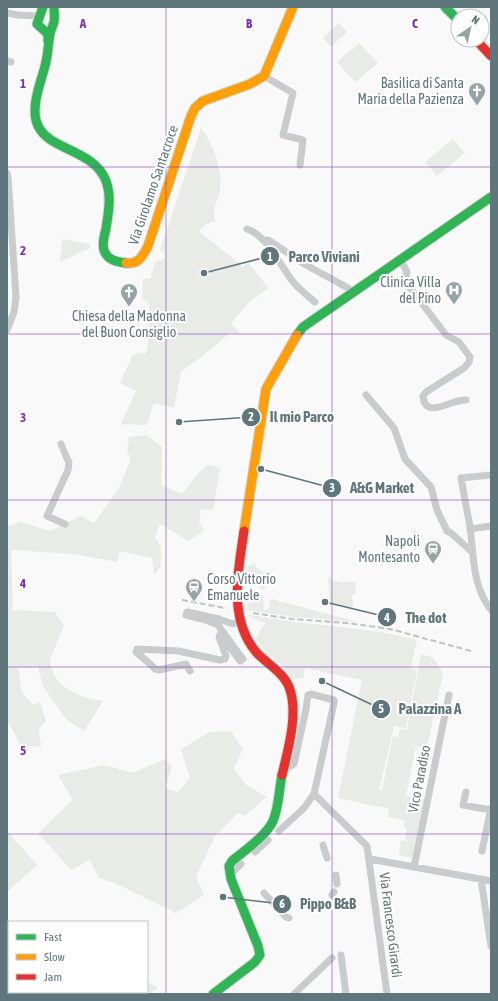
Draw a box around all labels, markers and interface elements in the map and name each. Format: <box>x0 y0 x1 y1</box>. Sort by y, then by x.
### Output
north arrow <box>450 8 490 48</box>
text: N <box>470 13 482 27</box>
text: A <box>79 16 87 31</box>
text: B <box>246 16 253 31</box>
text: C <box>412 16 418 31</box>
place label: Basilica di Santa Maria della Pazienza <box>357 75 464 107</box>
text: 1 <box>20 76 26 91</box>
church icon: Basilica di Santa Maria della Pazienza <box>467 81 487 106</box>
street label: Via Girolamo Santacroce <box>125 123 181 247</box>
text: 2 <box>20 243 26 258</box>
callout: Parco Viviani <box>260 243 367 270</box>
text: Parco Viviani <box>288 248 360 265</box>
text: 1 <box>267 250 273 264</box>
place label: Clinica Villa del Pino <box>380 274 441 306</box>
hospital icon: Clinica Villa del Pino <box>444 280 464 305</box>
church icon: Chiesa della Madonna del Buon Consiglio <box>119 282 139 307</box>
place label: Chiesa della Madonna del Buon Consiglio <box>72 308 186 340</box>
callout: Il mio Parco <box>241 403 342 430</box>
text: Il mio Parco <box>270 408 334 425</box>
text: 3 <box>20 410 26 425</box>
text: 2 <box>248 410 254 424</box>
callout: A&G Market <box>322 474 422 501</box>
text: A&G Market <box>349 479 415 496</box>
text: 3 <box>329 481 335 495</box>
place label: Napoli Montesanto <box>358 533 420 565</box>
station icon: Napoli Montesanto <box>423 539 443 564</box>
place label: Corso Vittorio Emanuele <box>207 571 276 603</box>
text: 4 <box>19 576 26 591</box>
station icon: Corso Vittorio Emanuele <box>184 577 204 602</box>
callout: The dot <box>377 604 454 631</box>
text: The dot <box>406 609 447 626</box>
text: 4 <box>383 611 390 625</box>
callout: Palazzina A <box>371 695 470 722</box>
text: Palazzina A <box>399 700 462 717</box>
text: 5 <box>378 702 384 716</box>
text: 5 <box>20 743 26 758</box>
street label: Vico Paradiso <box>405 744 433 814</box>
street label: Via Francesco Girardi <box>377 871 405 979</box>
callout: Pippo B&B <box>272 890 364 917</box>
text: Pippo B&B <box>300 895 357 912</box>
text: 6 <box>279 897 285 911</box>
legend <box>8 921 148 993</box>
text: Fast <box>44 930 62 944</box>
text: Slow <box>44 950 65 964</box>
text: Jam <box>44 970 62 984</box>

